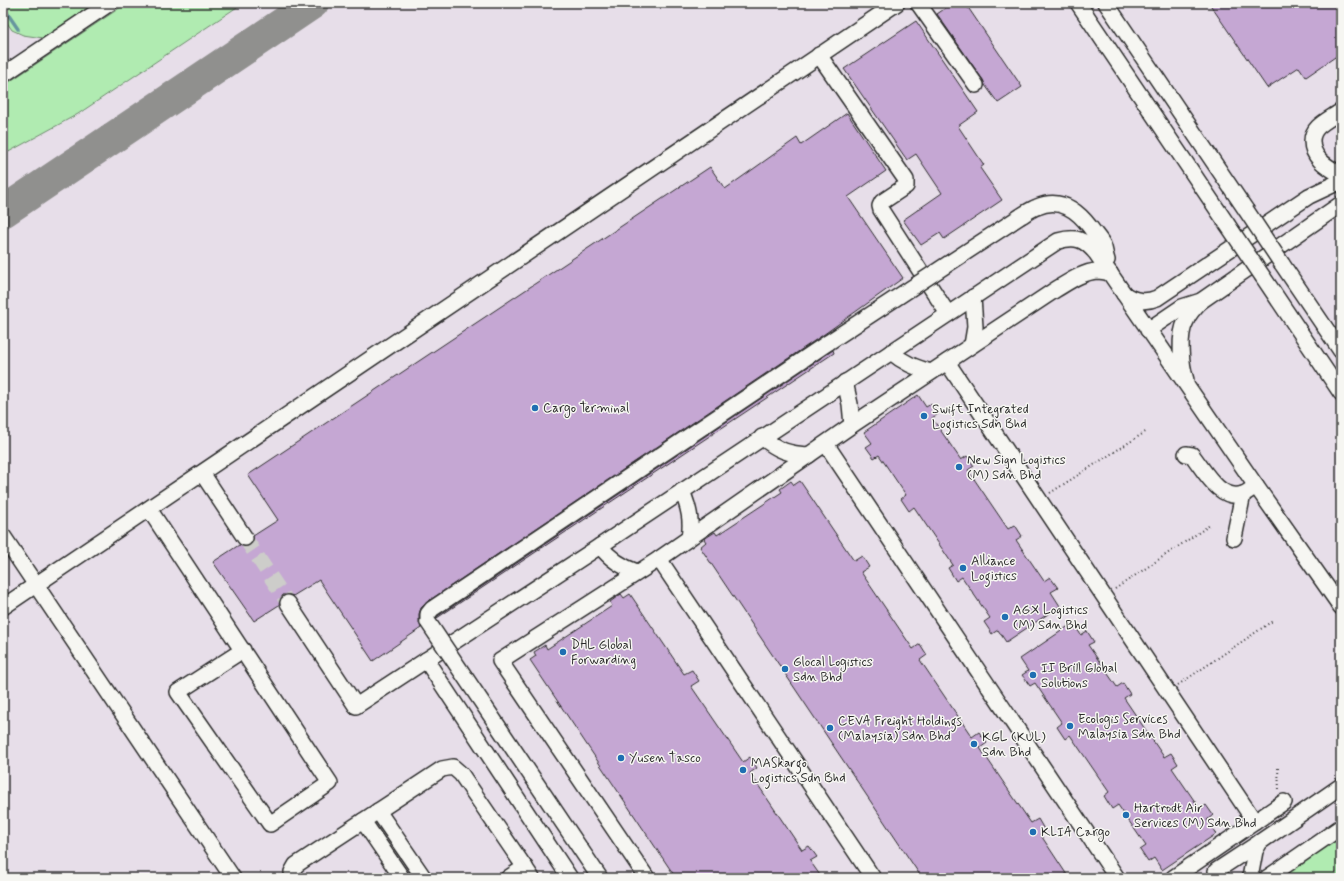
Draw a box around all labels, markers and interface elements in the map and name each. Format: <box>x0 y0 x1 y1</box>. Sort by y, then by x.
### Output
place label: Cargo Terminal <box>543 400 629 418</box>
place label: Swift Integrated Logistics Sdn Bhd <box>932 401 1029 435</box>
marker: Cargo Terminal <box>530 403 540 413</box>
marker: Swift Integrated Logistics Sdn Bhd <box>919 411 929 421</box>
place label: New Sign Logistics (M) Sdn Bhd <box>967 452 1066 484</box>
marker: New Sign Logistics (M) Sdn Bhd <box>954 462 964 472</box>
place label: Alliance Logistics <box>971 553 1017 587</box>
marker: Alliance Logistics <box>958 563 968 573</box>
place label: AGX Logistics (M) Sdn Bhd <box>1013 602 1088 634</box>
marker: AGX Logistics (M) Sdn Bhd <box>1000 612 1010 622</box>
place label: DHL Global Forwarding <box>571 637 636 669</box>
marker: DHL Global Forwarding <box>558 647 568 657</box>
place label: Glocal Logistics Sdn Bhd <box>793 654 873 686</box>
place label: II Brill Global Solutions <box>1041 660 1117 692</box>
marker: Glocal Logistics Sdn Bhd <box>780 664 790 674</box>
marker: II Brill Global Solutions <box>1028 670 1038 680</box>
place label: Ecologis Services Malaysia Sdn Bhd <box>1078 711 1181 743</box>
place label: CEVA Freight Holdings (Malaysia) Sdn Bhd <box>838 713 962 745</box>
marker: Ecologis Services Malaysia Sdn Bhd <box>1065 721 1075 731</box>
marker: CEVA Freight Holdings (Malaysia) Sdn Bhd <box>825 723 835 733</box>
place label: KGL (KUL) Sdn Bhd <box>982 729 1046 761</box>
marker: KGL (KUL) Sdn Bhd <box>969 739 979 749</box>
place label: Yusen Tasco <box>629 750 701 767</box>
marker: Yusen Tasco <box>616 753 626 763</box>
place label: MASkargo Logistics Sdn Bhd <box>751 755 846 789</box>
marker: MASkargo Logistics Sdn Bhd <box>738 765 748 775</box>
place label: Hartrodt Air Services (M) Sdn Bhd <box>1134 800 1257 832</box>
marker: Hartrodt Air Services (M) Sdn Bhd <box>1121 810 1131 820</box>
place label: KLIA Cargo <box>1041 824 1110 842</box>
marker: KLIA Cargo <box>1028 827 1038 837</box>

